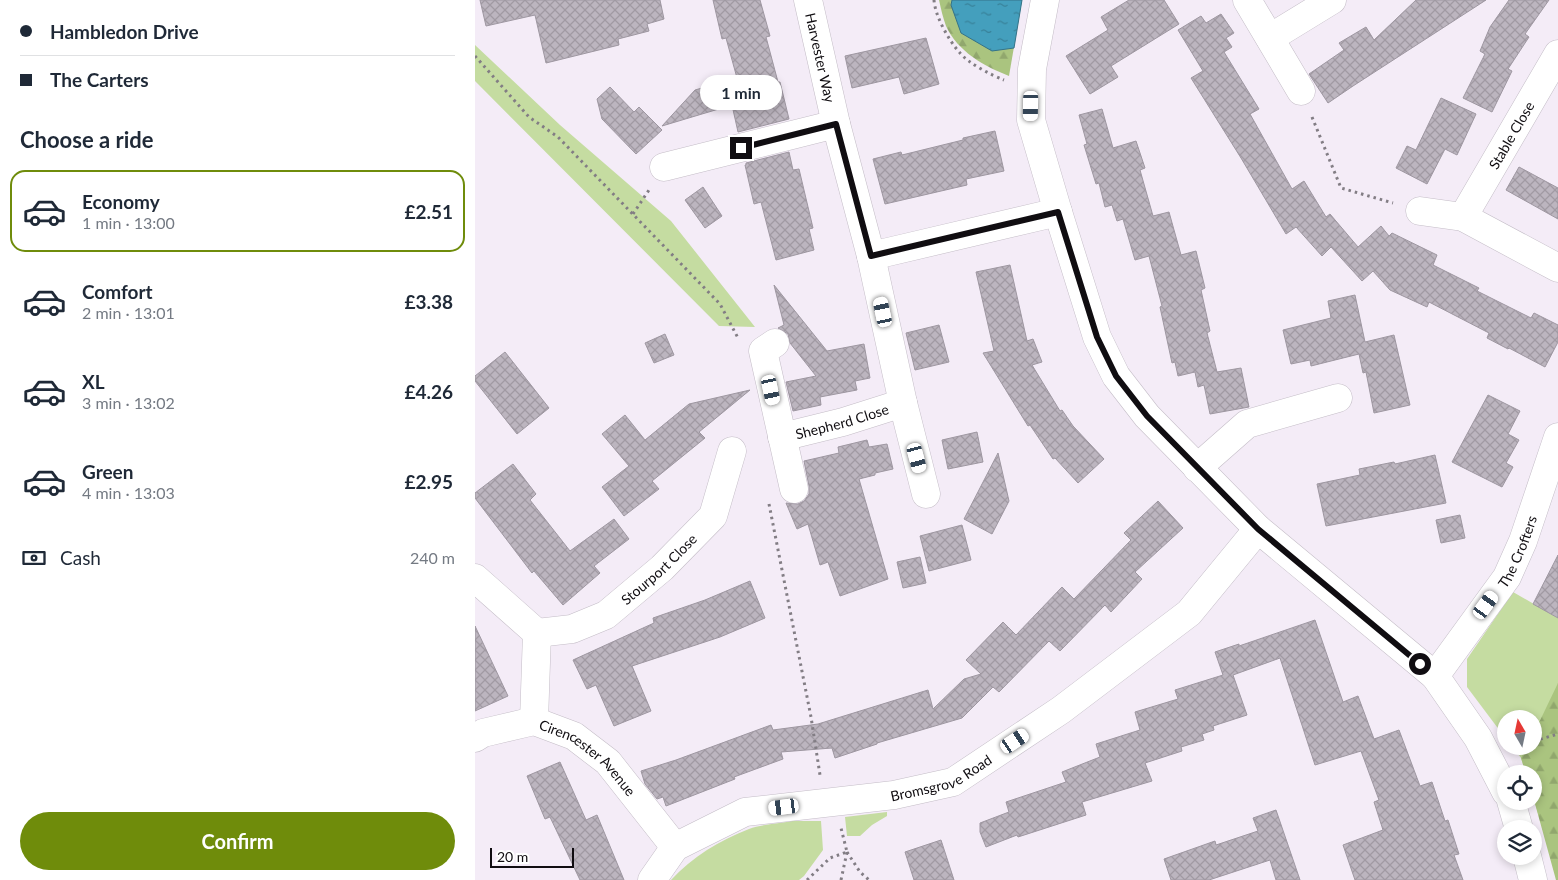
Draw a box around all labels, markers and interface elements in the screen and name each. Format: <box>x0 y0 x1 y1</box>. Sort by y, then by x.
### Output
street label: Harvester Way <box>803 11 840 105</box>
text: Hambledon Drive <box>50 20 199 43</box>
text: The Carters <box>50 68 149 91</box>
callout: 1 min <box>700 76 782 110</box>
text: 1 min <box>721 83 761 102</box>
car <box>1023 91 1038 121</box>
street label: Stable Close <box>1484 98 1537 172</box>
text: Choose a ride <box>20 126 154 153</box>
route end <box>730 137 752 159</box>
icon: car <box>22 189 67 234</box>
text: Economy <box>82 190 160 213</box>
text: £2.51 <box>404 200 453 223</box>
text: 1 min · 13:00 <box>82 213 175 232</box>
icon: car <box>22 279 67 324</box>
text: Comfort <box>82 280 153 303</box>
text: £3.38 <box>404 290 453 313</box>
car <box>872 296 893 328</box>
text: 2 min · 13:01 <box>82 303 175 322</box>
icon: car <box>22 369 67 414</box>
text: XL <box>82 370 105 393</box>
car <box>760 374 781 406</box>
text: £4.26 <box>404 380 453 403</box>
text: 3 min · 13:02 <box>82 393 175 412</box>
street label: Shepherd Close <box>793 400 891 442</box>
car <box>905 442 928 474</box>
icon: car <box>22 459 67 504</box>
text: Green <box>82 460 133 483</box>
text: £2.95 <box>404 470 453 493</box>
text: 4 min · 13:03 <box>82 483 175 502</box>
street label: The Crofters <box>1494 513 1540 591</box>
street label: Stourport Close <box>617 530 700 608</box>
icon: cash <box>20 544 48 572</box>
text: Cash <box>60 546 101 569</box>
text: 240 m <box>410 548 455 567</box>
car <box>1471 588 1500 622</box>
route start <box>1409 653 1431 675</box>
north arrow <box>1497 710 1543 755</box>
map controls <box>1497 710 1542 865</box>
street label: Cirencester Avenue <box>537 715 640 799</box>
car <box>998 726 1031 756</box>
street label: Bromsgrove Road <box>889 750 995 804</box>
button: locate <box>1497 765 1542 810</box>
car <box>768 798 799 816</box>
button: Confirm <box>20 812 455 870</box>
button: layers <box>1497 820 1542 865</box>
scale bar <box>490 845 574 868</box>
text: 20 m <box>497 848 528 865</box>

